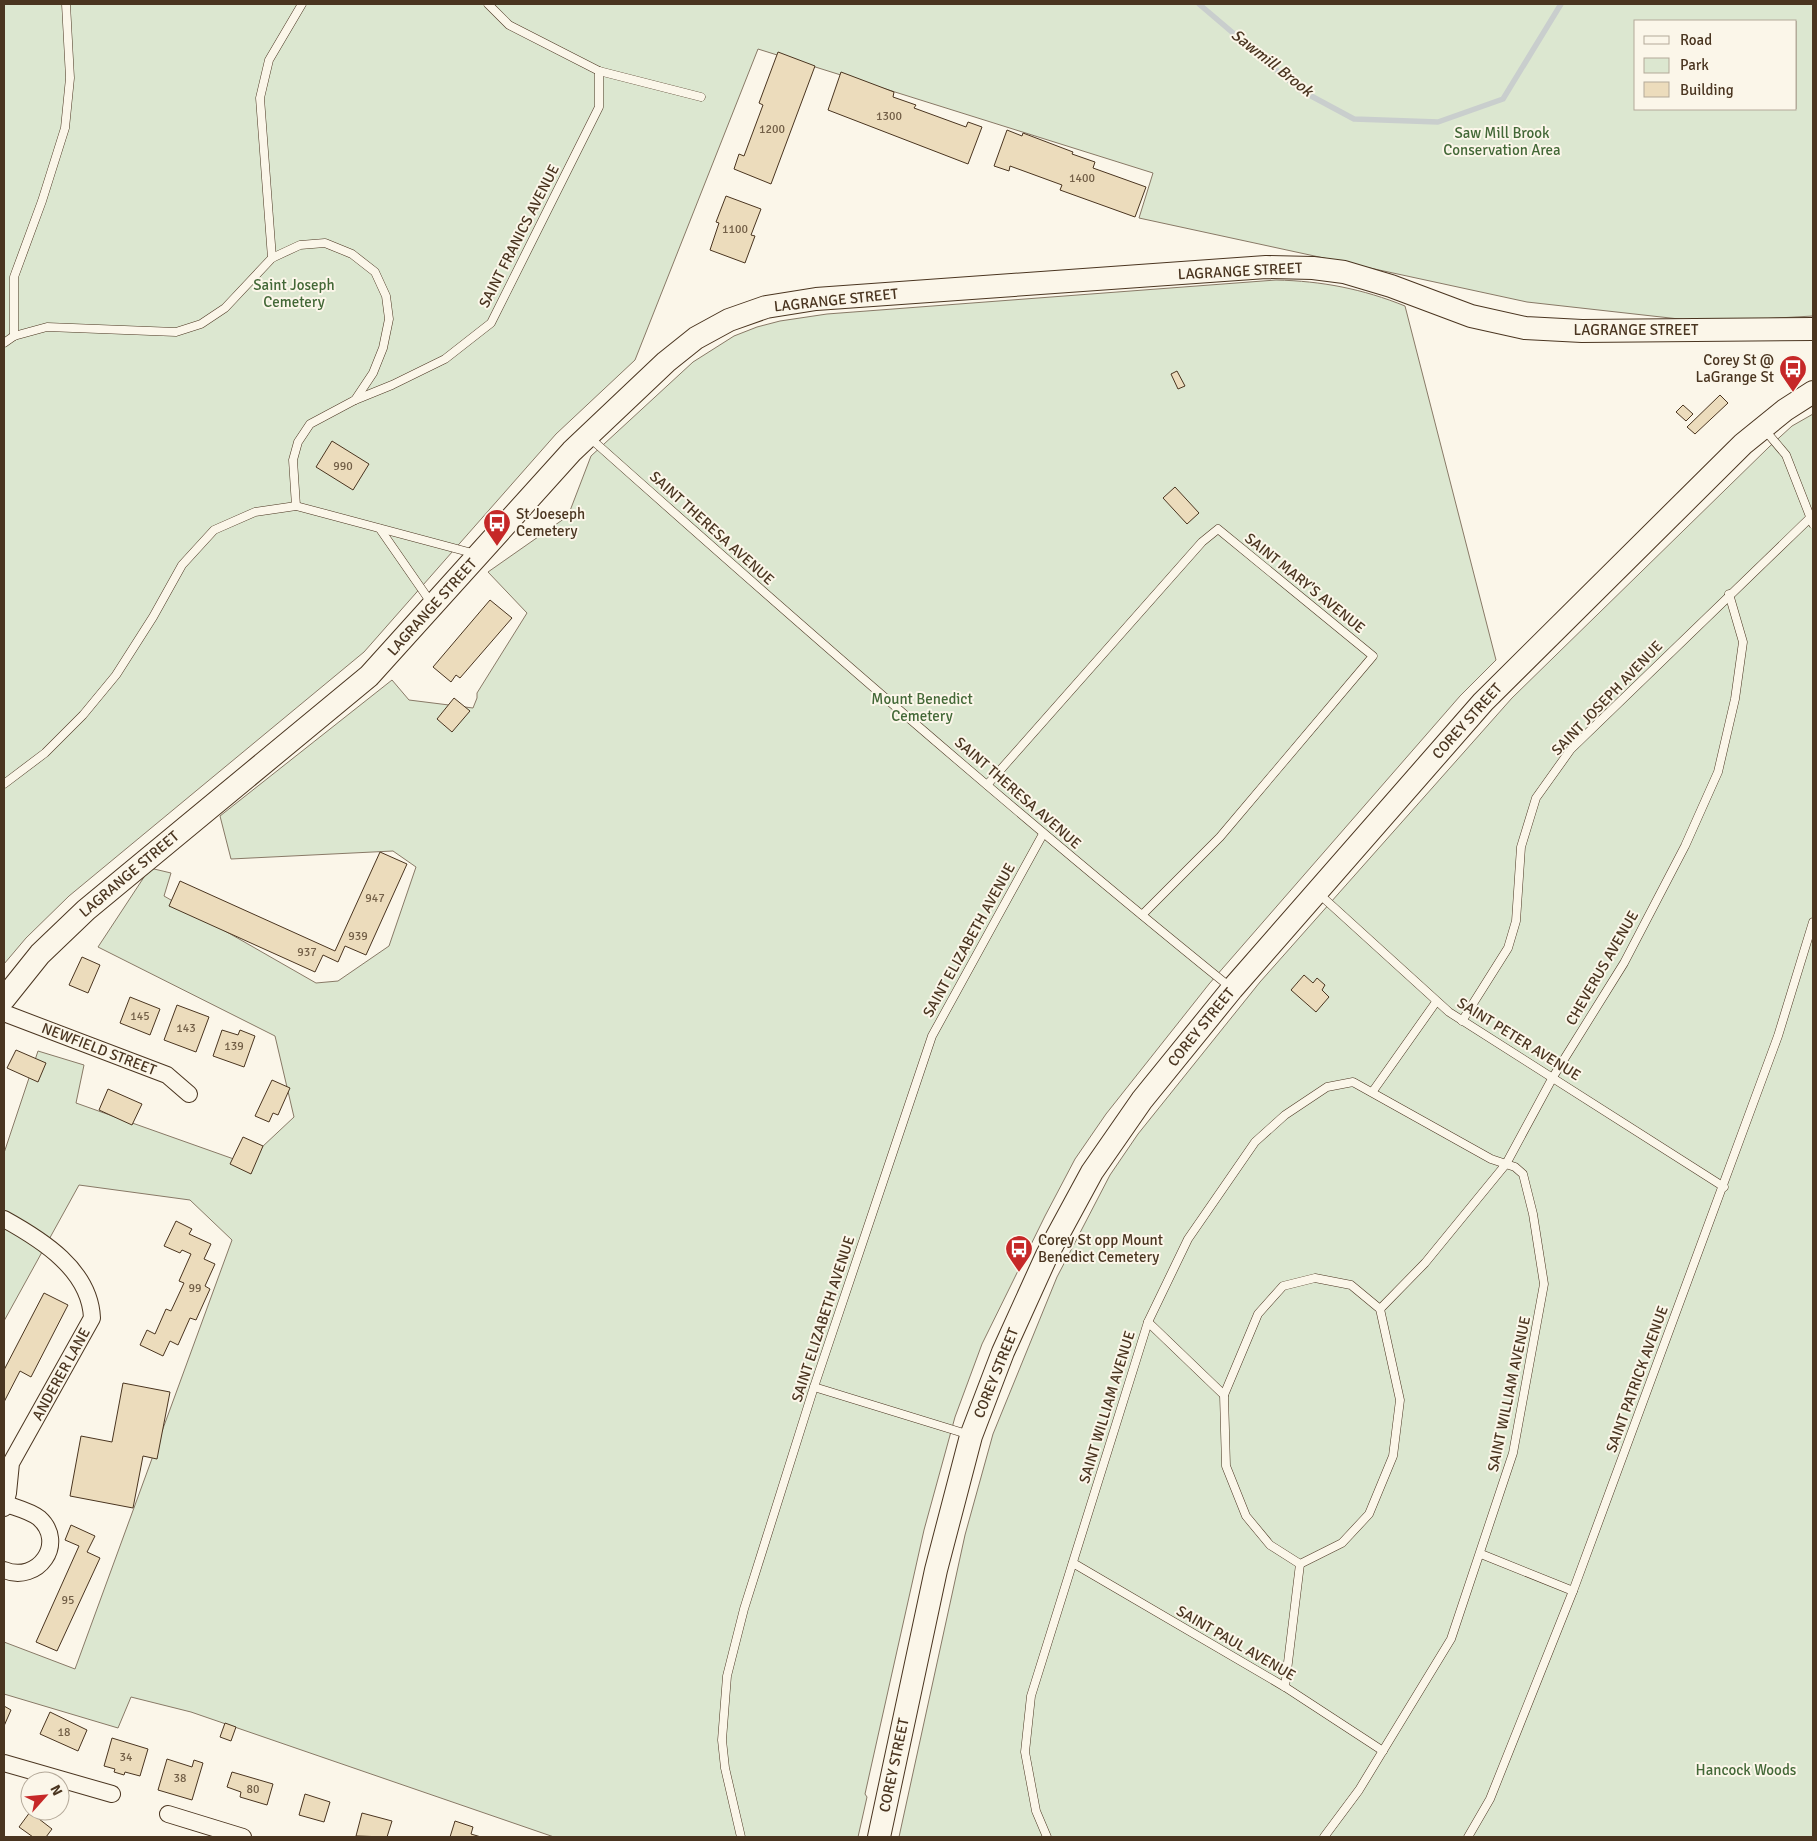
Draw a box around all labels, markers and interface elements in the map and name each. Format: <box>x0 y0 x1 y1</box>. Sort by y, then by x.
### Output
legend <box>1634 20 1797 110</box>
water label: Sawmill Brook <box>1227 25 1318 102</box>
text: Road <box>1680 31 1712 49</box>
text: Park <box>1680 56 1709 74</box>
text: Building <box>1680 81 1734 99</box>
house number: 1300 <box>876 109 902 124</box>
house number: 1200 <box>759 122 785 137</box>
park label: Saw Mill Brook Conservation Area <box>1443 124 1561 159</box>
street label: SAINT FRANICS AVENUE <box>475 161 563 311</box>
house number: 1400 <box>1069 171 1095 186</box>
house number: 1100 <box>722 222 748 237</box>
street label: LAGRANGE STREET <box>1177 259 1303 283</box>
park label: Saint Joseph Cemetery <box>253 276 335 311</box>
street label: LAGRANGE STREET <box>773 284 900 315</box>
street label: LAGRANGE STREET <box>1574 321 1699 339</box>
place label: Corey St @ LaGrange St <box>1696 351 1774 386</box>
bus stop icon: Corey St @ LaGrange St <box>1778 354 1808 393</box>
house number: 990 <box>333 459 353 474</box>
street label: SAINT THERESA AVENUE <box>646 467 778 589</box>
place label: St Joeseph Cemetery <box>516 505 585 540</box>
bus stop icon: St Joeseph Cemetery <box>482 508 512 547</box>
street label: SAINT MARY'S AVENUE <box>1241 529 1369 637</box>
street label: LAGRANGE STREET <box>384 554 481 659</box>
street label: SAINT JOSEPH AVENUE <box>1548 637 1666 759</box>
street label: COREY STREET <box>1428 679 1506 763</box>
park label: Mount Benedict Cemetery <box>871 690 973 725</box>
street label: SAINT THERESA AVENUE <box>951 733 1085 853</box>
street label: LAGRANGE STREET <box>75 827 183 921</box>
street label: SAINT ELIZABETH AVENUE <box>919 860 1019 1020</box>
house number: 947 <box>365 891 385 906</box>
street label: CHEVERUS AVENUE <box>1562 907 1642 1029</box>
house number: 939 <box>348 929 368 944</box>
house number: 937 <box>297 945 317 960</box>
street label: COREY STREET <box>1164 984 1239 1070</box>
street label: SAINT PETER AVENUE <box>1454 994 1584 1084</box>
house number: 145 <box>130 1009 150 1024</box>
street label: NEWFIELD STREET <box>39 1019 160 1079</box>
house number: 143 <box>176 1021 196 1036</box>
house number: 139 <box>224 1039 244 1054</box>
place label: Corey St opp Mount Benedict Cemetery <box>1038 1231 1163 1266</box>
street label: SAINT ELIZABETH AVENUE <box>788 1234 858 1404</box>
bus stop icon: Corey St opp Mount Benedict Cemetery <box>1004 1234 1034 1273</box>
house number: 99 <box>189 1281 201 1296</box>
street label: SAINT PATRICK AVENUE <box>1602 1303 1672 1455</box>
street label: SAINT WILLIAM AVENUE <box>1484 1315 1534 1473</box>
street label: ANDERER LANE <box>28 1325 94 1423</box>
street label: COREY STREET <box>970 1325 1023 1421</box>
street label: SAINT WILLIAM AVENUE <box>1075 1329 1139 1485</box>
house number: 95 <box>62 1593 74 1608</box>
street label: SAINT PAUL AVENUE <box>1173 1602 1299 1684</box>
street label: COREY STREET <box>875 1716 913 1814</box>
house number: 18 <box>58 1725 70 1740</box>
house number: 34 <box>120 1750 133 1765</box>
park label: Hancock Woods <box>1696 1761 1797 1779</box>
north arrow <box>20 1771 70 1821</box>
house number: 38 <box>174 1771 186 1786</box>
text: N <box>46 1782 66 1799</box>
house number: 80 <box>247 1782 259 1797</box>

